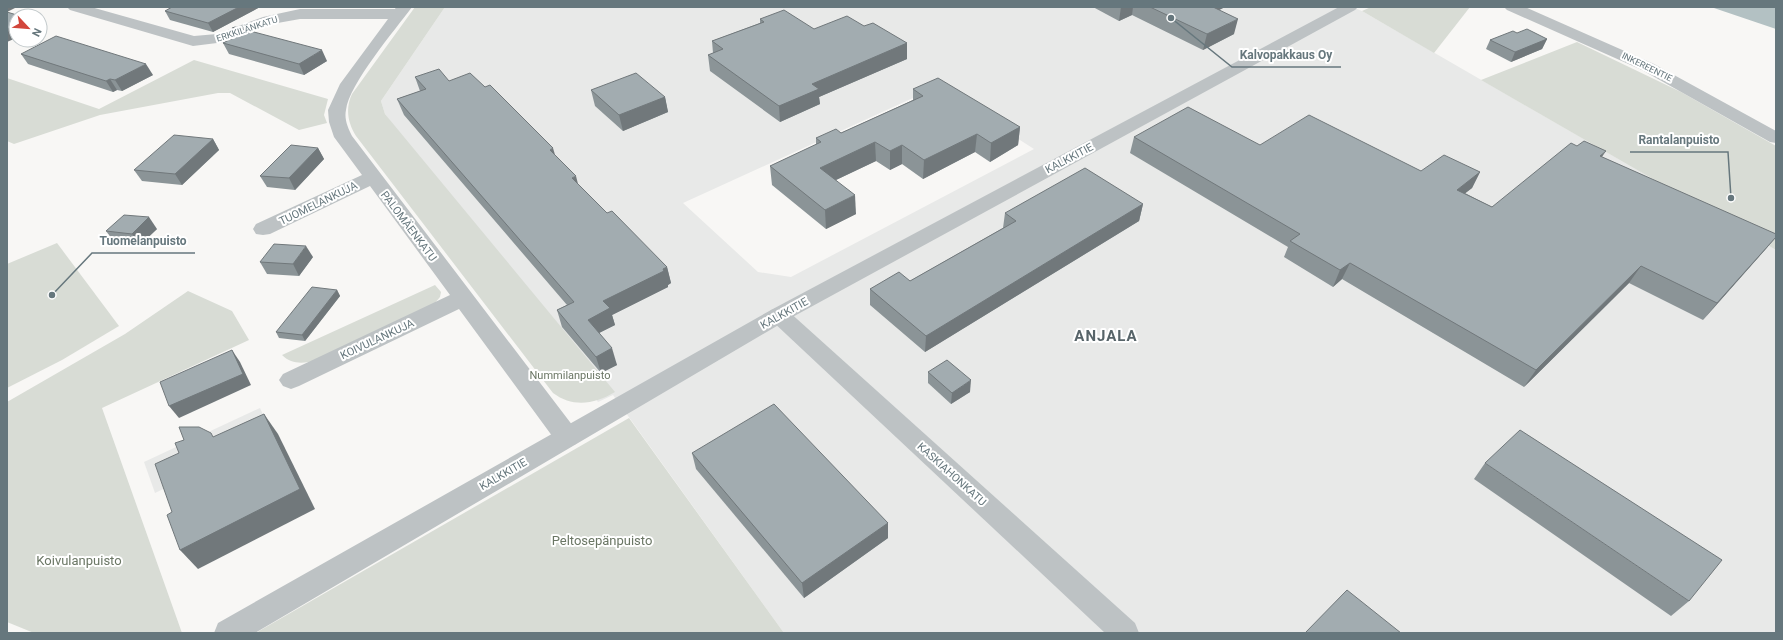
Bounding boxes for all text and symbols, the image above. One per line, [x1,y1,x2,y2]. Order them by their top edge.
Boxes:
north arrow [8,8,48,48]
street label: ERKKILÄNKATU [215,14,279,44]
text: N [29,26,44,39]
callout: Kalvopakkaus Oy [1232,43,1341,67]
text: Kalvopakkaus Oy [1240,48,1333,62]
street label: INKEREENTIE [1620,51,1674,83]
callout: Rantalanpuisto [1630,128,1728,152]
text: Rantalanpuisto [1638,133,1720,147]
street label: KALKKITIE [1043,140,1095,176]
street label: TUOMELANKUJA [277,179,360,228]
street label: PALOMÄENKATU [378,189,439,264]
callout: Tuomelanpuisto [92,229,195,253]
text: Tuomelanpuisto [99,234,187,248]
street label: KALKKITIE [758,295,810,332]
street label: KOIVULANKUJA [338,316,417,362]
district label: ANJALA [1074,327,1138,345]
park label: Nummilanpuisto [530,369,610,382]
street label: KASKIAHONKATU [915,440,989,509]
street label: KALKKITIE [477,456,529,493]
park label: Peltosepänpuisto [552,533,652,548]
park label: Koivulanpuisto [36,553,122,568]

